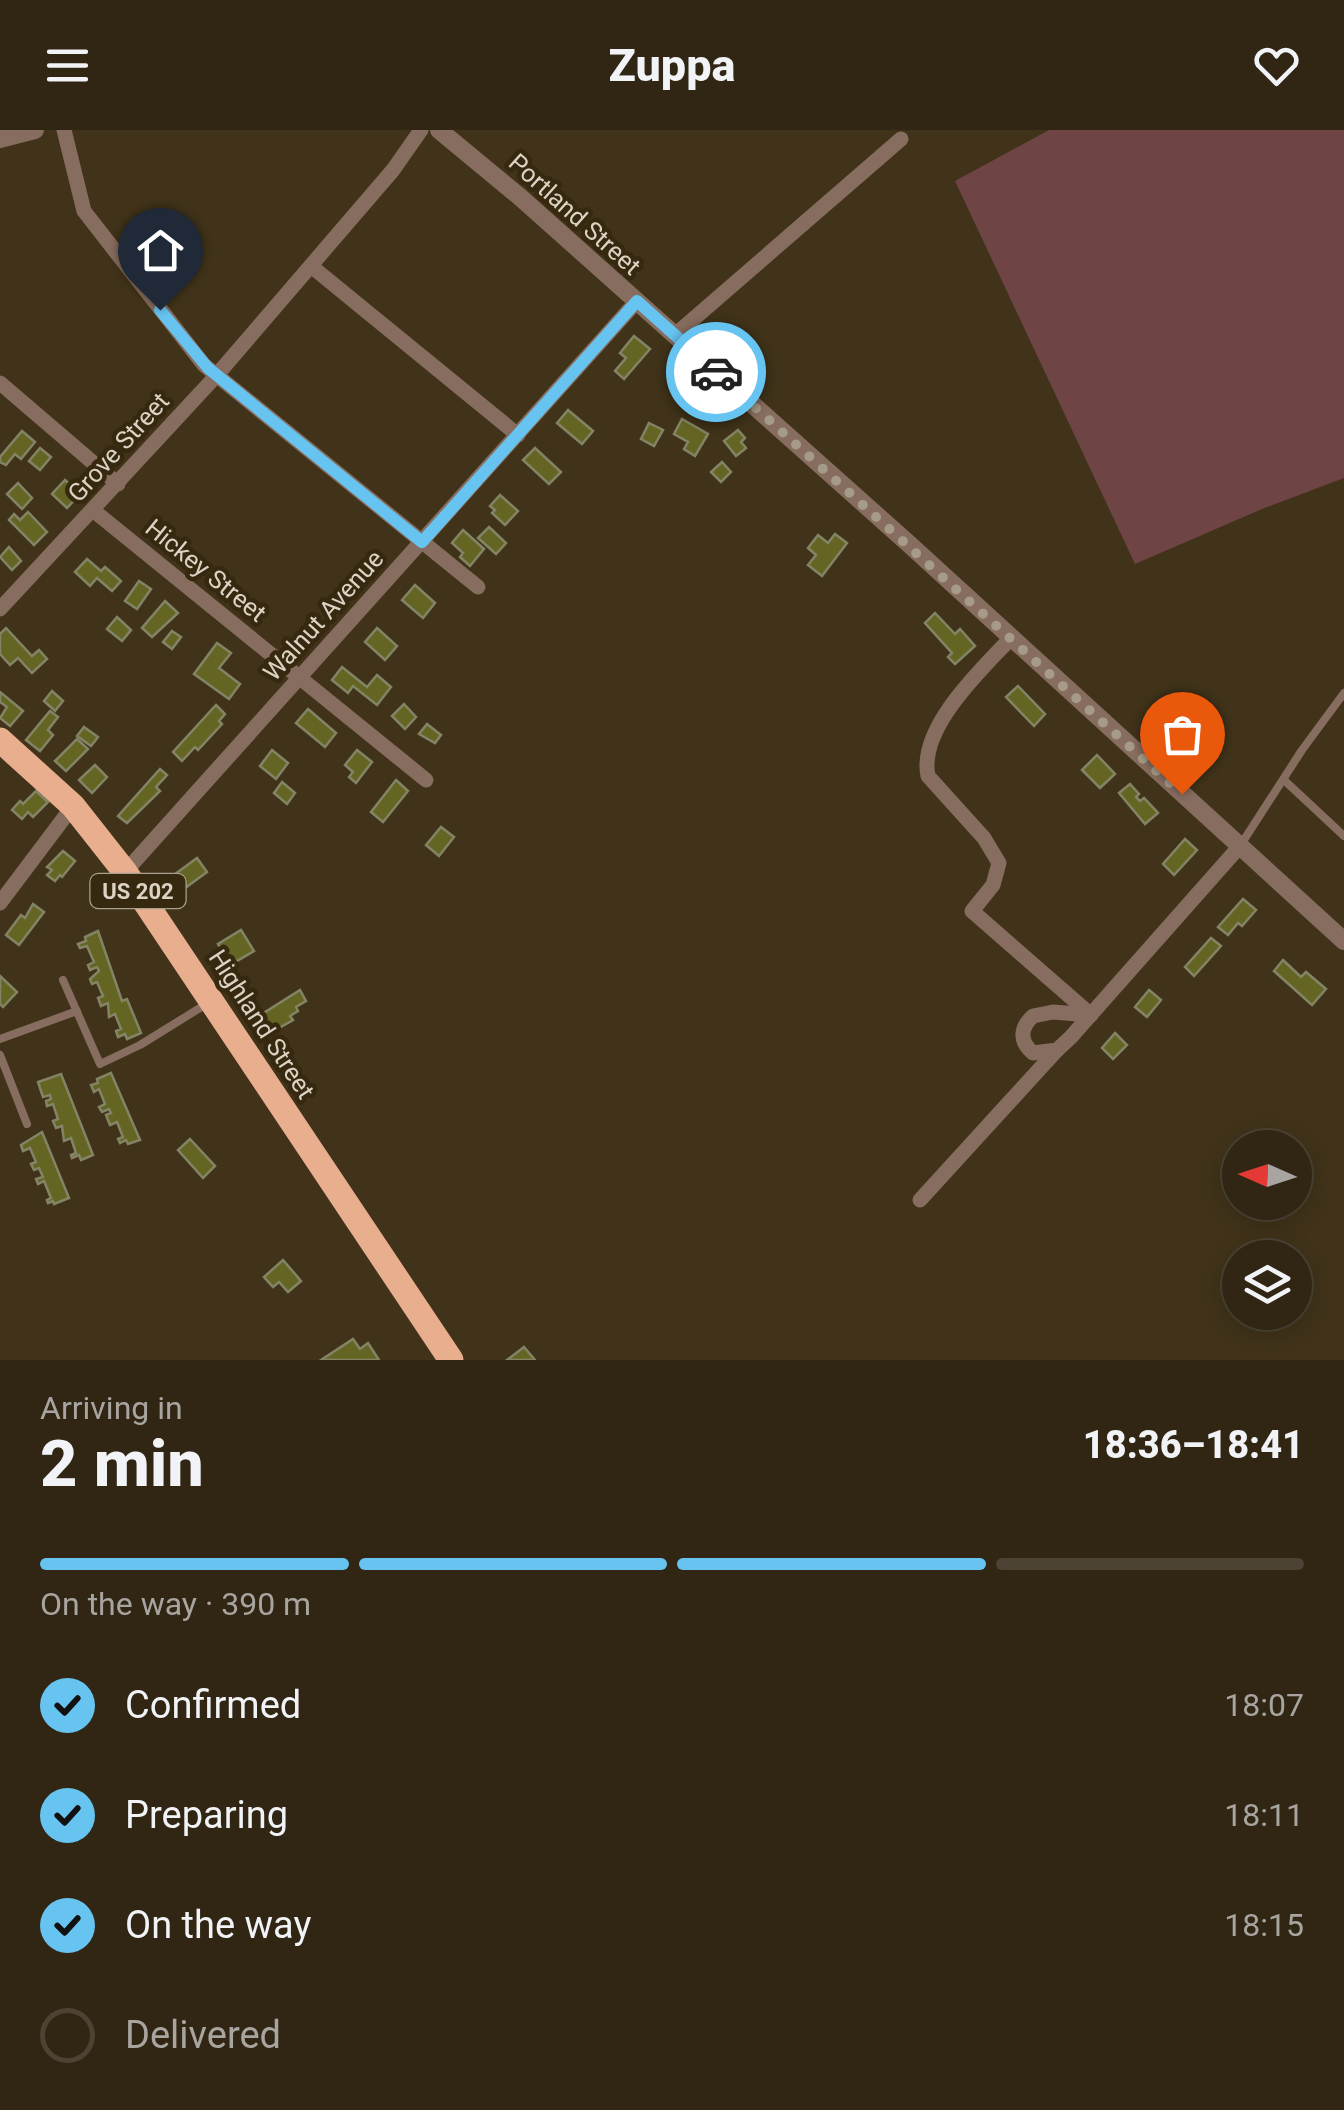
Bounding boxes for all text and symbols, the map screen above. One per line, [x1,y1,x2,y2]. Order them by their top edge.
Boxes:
icon: menu [40,38,95,93]
icon: heart [1249,38,1304,93]
text: Zuppa [609,39,735,92]
street label: Portland Street [503,148,646,281]
pin [118,208,203,311]
icon: home [133,223,188,278]
courier [666,322,766,422]
icon: car [689,345,744,400]
street label: Grove Street [62,387,175,508]
street label: Hickey Street [140,513,272,628]
street label: Walnut Avenue [257,544,389,686]
pin [1140,692,1225,795]
icon: bag [1155,707,1210,762]
road number: US 202 [90,874,186,908]
street label: Highland Street [203,944,320,1104]
north arrow [1222,1130,1312,1220]
map controls [1222,1130,1312,1330]
button: layers [1222,1240,1312,1330]
text: Arriving in [40,1389,183,1427]
text: 18:36–18:41 [1083,1423,1304,1467]
text: 2 min [40,1426,204,1502]
text: On the way · 390 m [40,1585,311,1623]
icon: check [40,1678,95,1733]
text: Confirmed [125,1683,301,1727]
text: 18:07 [1224,1686,1304,1724]
icon: check [40,1788,95,1843]
text: Preparing [125,1793,288,1837]
text: 18:11 [1224,1796,1304,1834]
icon: check [40,1898,95,1953]
text: On the way [125,1903,311,1947]
text: 18:15 [1224,1906,1304,1944]
text: Delivered [125,2013,281,2057]

